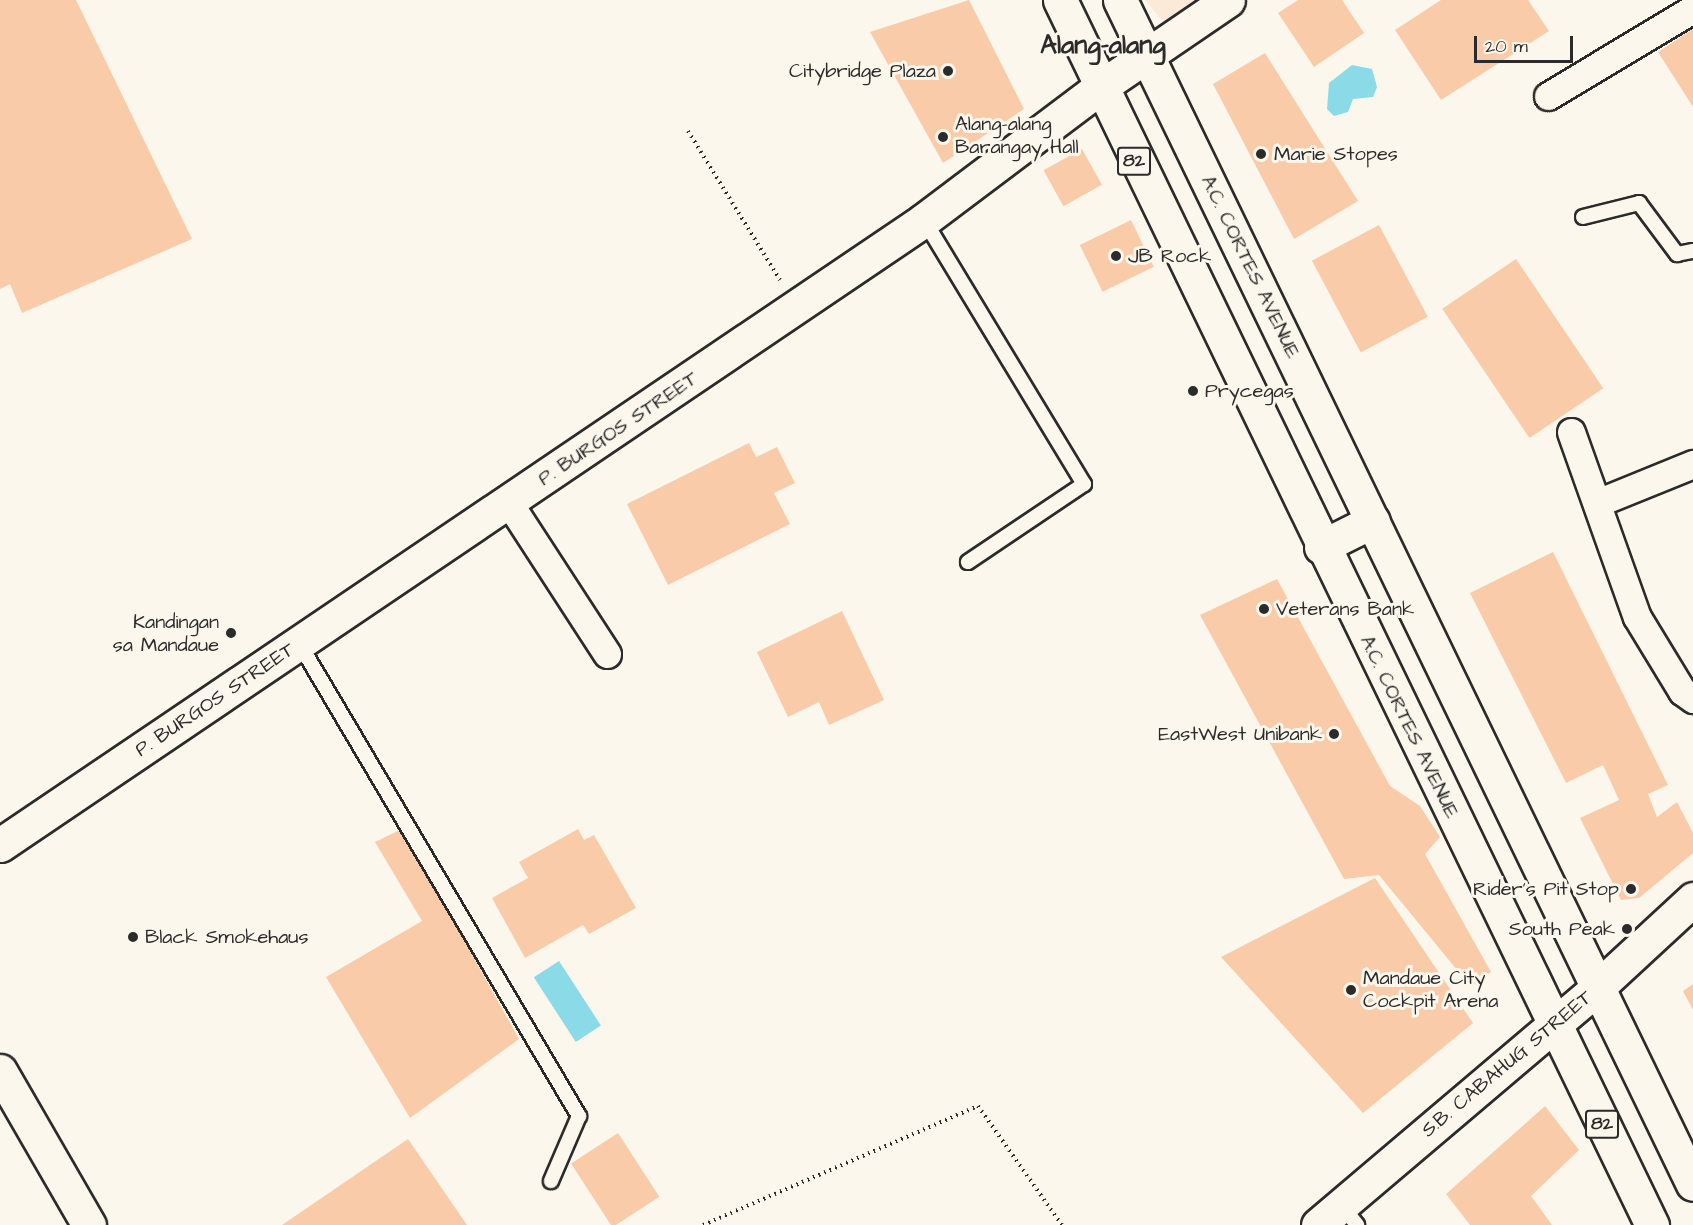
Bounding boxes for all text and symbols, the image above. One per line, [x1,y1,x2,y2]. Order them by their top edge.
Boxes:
scale bar [1477,24,1576,62]
district label: Alang-alang [1040,30,1166,62]
text: 20 m [1485,34,1528,59]
place label: Citybridge Plaza [789,59,936,83]
marker: Citybridge Plaza [941,64,955,78]
place label: Alang-alang Barangay Hall [955,113,1079,160]
marker: Alang-alang Barangay Hall [936,130,950,144]
place label: Marie Stopes [1274,142,1398,166]
marker: Marie Stopes [1252,145,1270,163]
road number: 82 [1116,146,1152,176]
street label: A.C. CORTES AVENUE [1195,172,1305,362]
place label: JB Rock [1128,244,1211,268]
marker: JB Rock [1109,249,1123,263]
street label: P. BURGOS STREET [534,367,702,491]
place label: Prycegas [1205,379,1294,403]
marker: Prycegas [1186,384,1200,398]
place label: Veterans Bank [1276,597,1414,621]
marker: Veterans Bank [1257,602,1271,616]
place label: Kandingan sa Mandaue [113,610,219,657]
marker: Kandingan sa Mandaue [224,626,238,640]
street label: A.C. CORTES AVENUE [1354,632,1464,822]
street label: P. BURGOS STREET [131,638,299,762]
place label: EastWest Unibank [1158,722,1322,746]
marker: EastWest Unibank [1327,727,1341,741]
place label: Rider's Pit Stop [1473,877,1619,901]
marker: Rider's Pit Stop [1624,882,1638,896]
place label: South Peak [1509,917,1615,941]
marker: South Peak [1620,922,1634,936]
place label: Black Smokehaus [145,925,309,949]
marker: Black Smokehaus [126,930,140,944]
place label: Mandaue City Cockpit Arena [1363,966,1498,1013]
marker: Mandaue City Cockpit Arena [1344,983,1358,997]
street label: S.B. CABAHUG STREET [1417,986,1597,1142]
road number: 82 [1584,1109,1620,1139]

